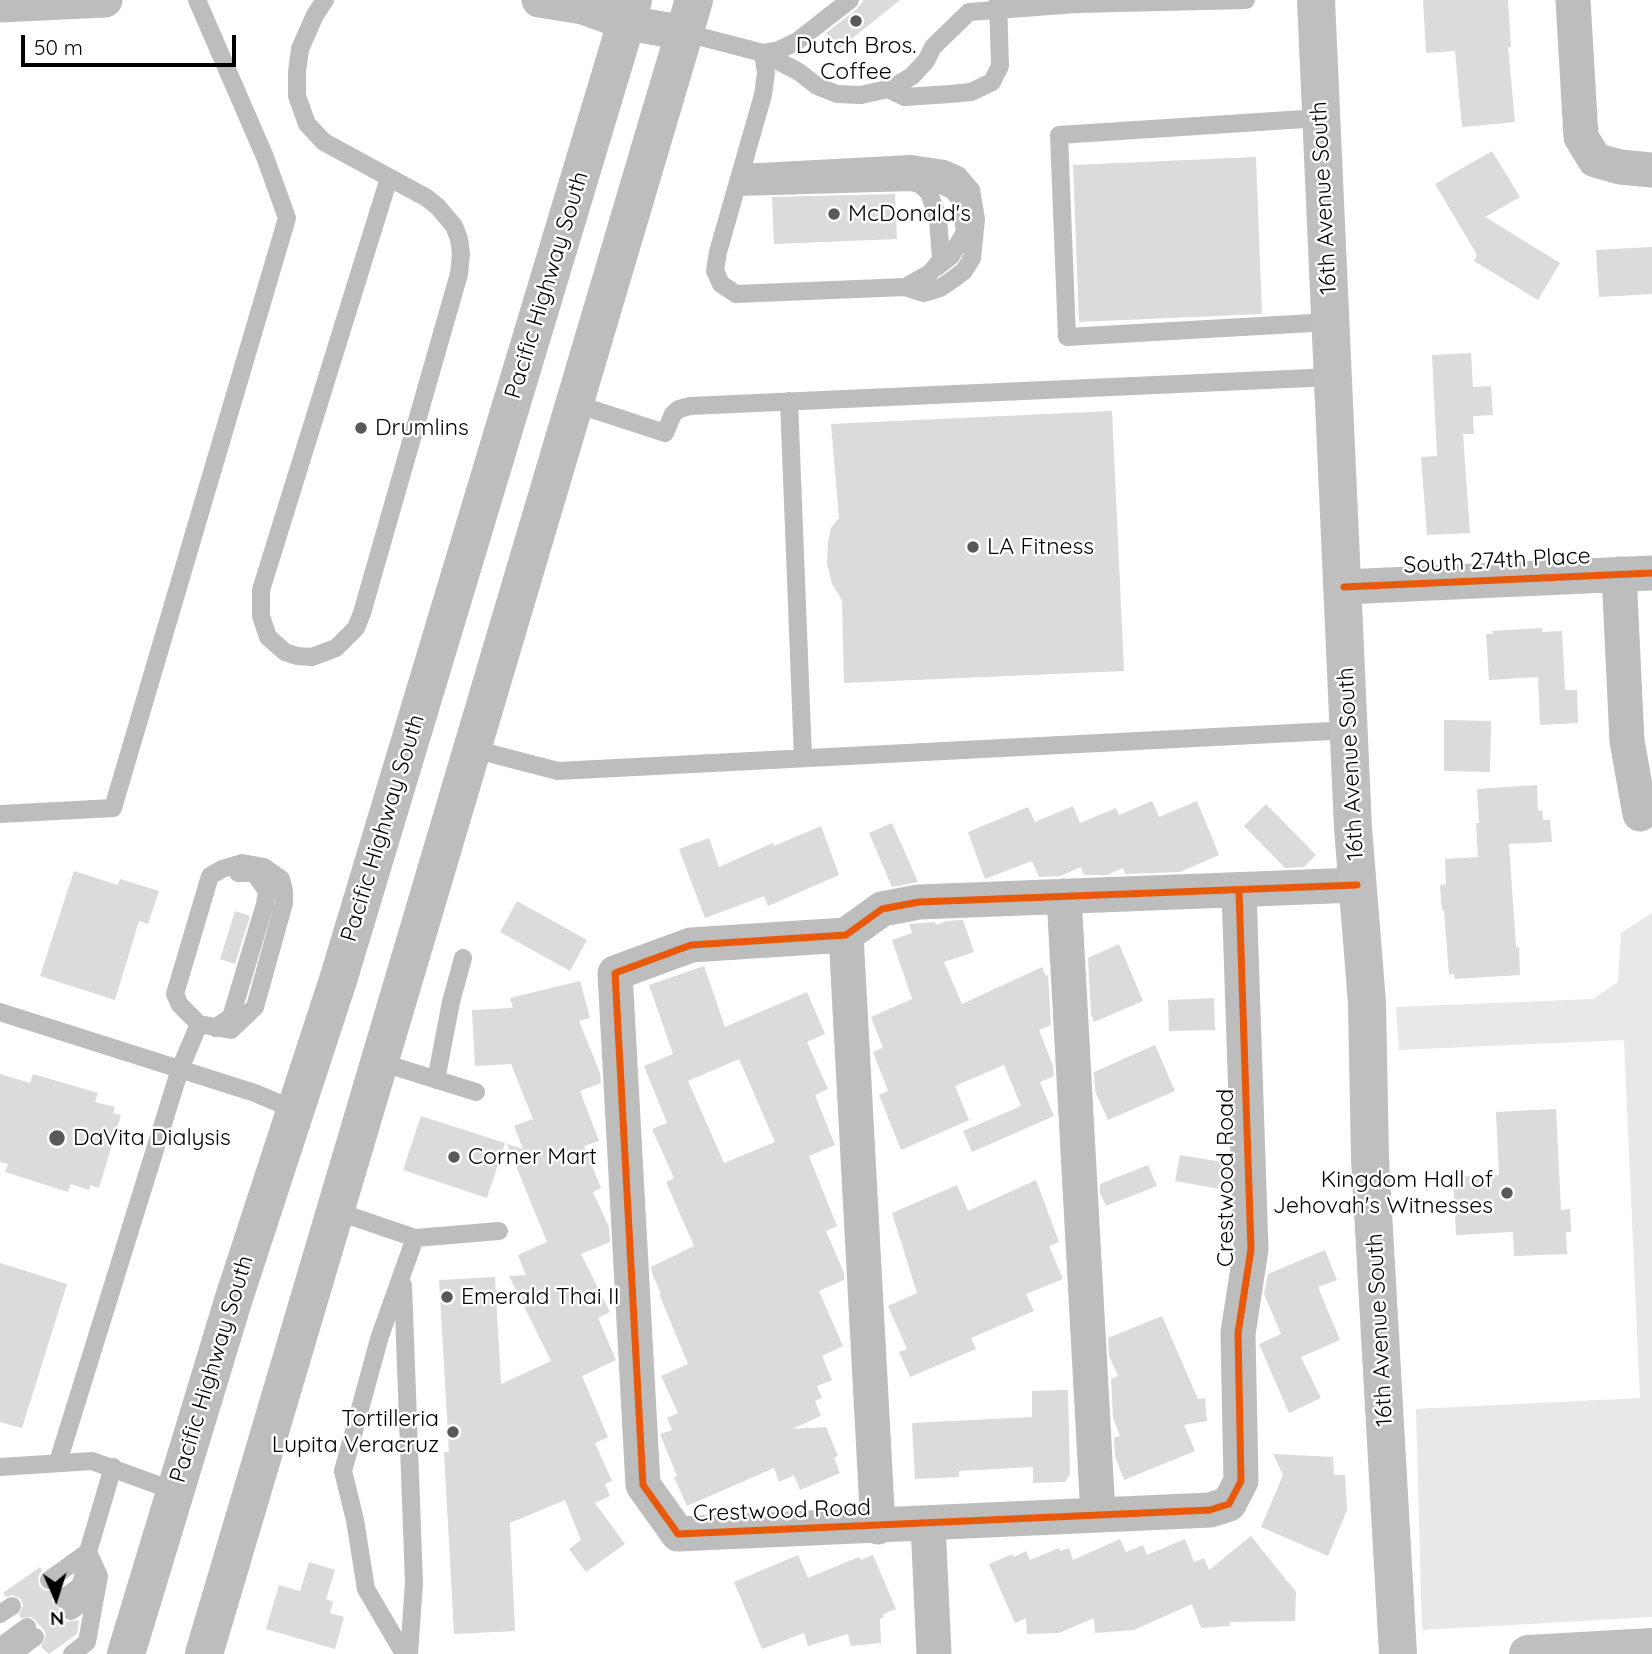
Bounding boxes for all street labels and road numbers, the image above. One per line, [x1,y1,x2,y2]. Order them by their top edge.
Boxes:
street label: 16th Avenue South [1305,101,1343,295]
street label: Pacific Highway South [499,168,595,402]
street label: South 274th Place [1403,542,1591,580]
street label: 16th Avenue South [1332,667,1370,861]
street label: Pacific Highway South [335,711,431,945]
street label: Crestwood Road [1212,1089,1240,1267]
street label: 16th Avenue South [1361,1233,1399,1427]
street label: Pacific Highway South [164,1252,260,1486]
street label: Crestwood Road [692,1494,872,1528]

